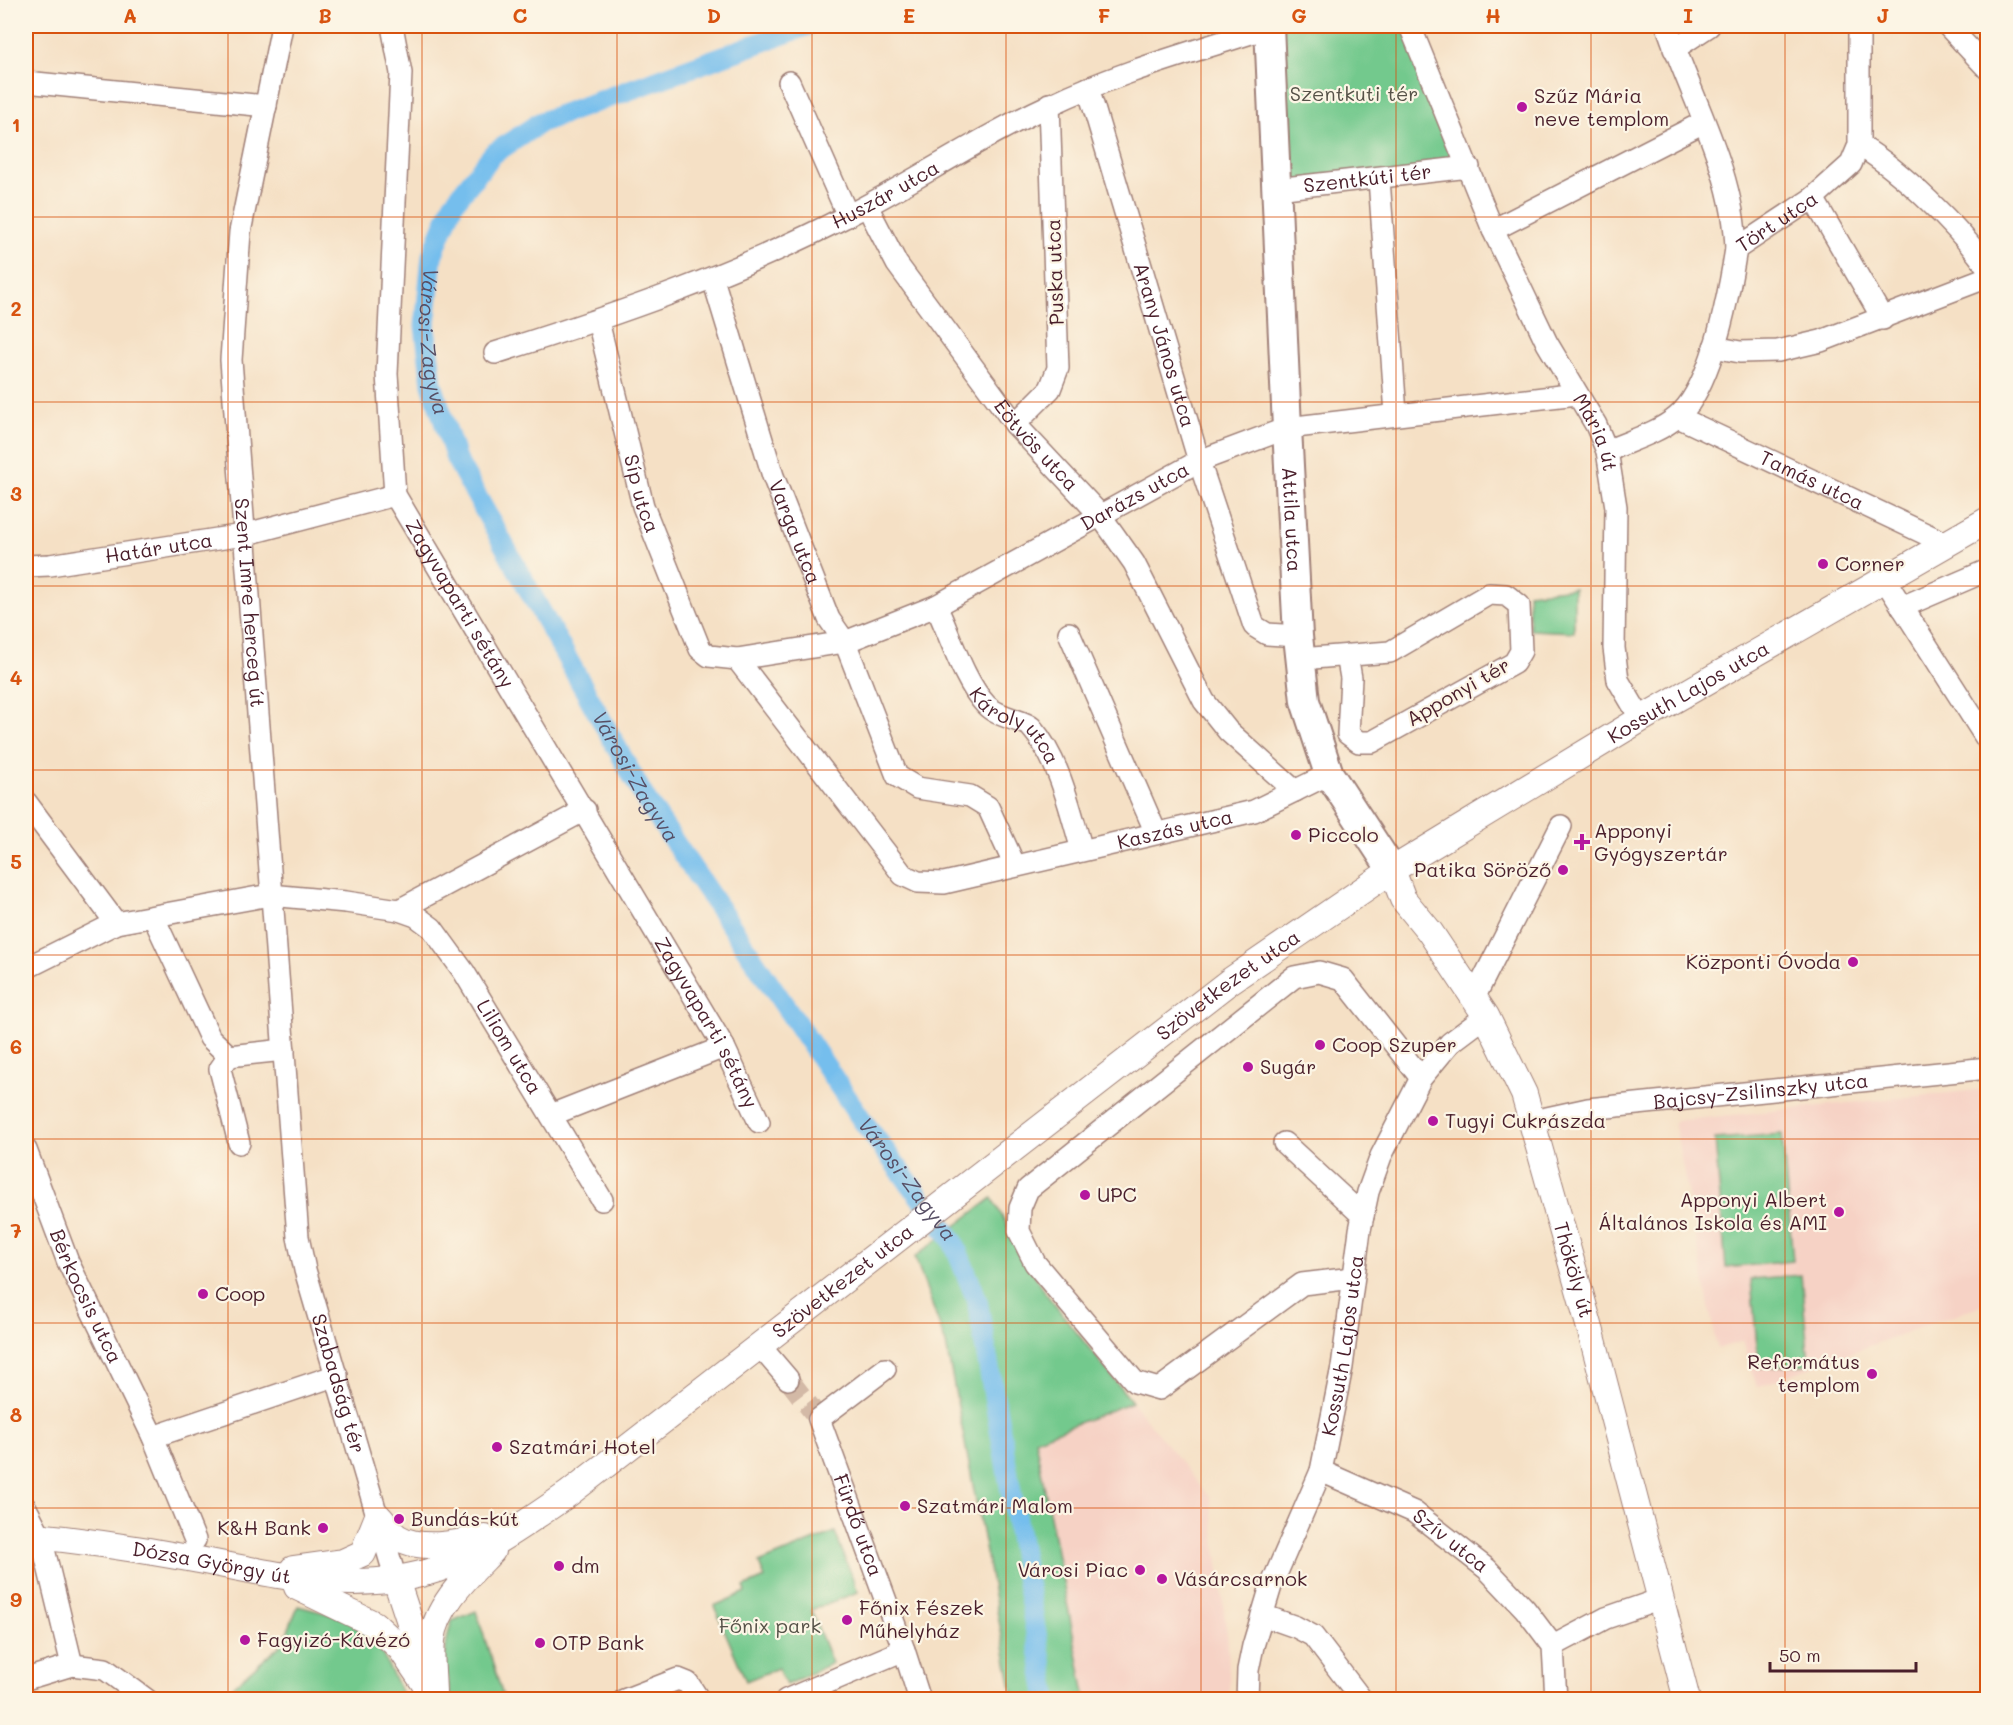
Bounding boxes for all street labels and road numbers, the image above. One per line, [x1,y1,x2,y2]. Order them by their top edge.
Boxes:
street label: Huszár utca [827,154,943,234]
street label: Szentkúti tér [1302,157,1433,198]
street label: Tört utca [1731,185,1822,257]
street label: Puska utca [1039,218,1069,326]
street label: Arany János utca [1129,259,1202,430]
street label: Mária út [1568,388,1624,473]
street label: Eötvös utca [989,394,1085,496]
street label: Tamás utca [1756,444,1869,515]
street label: Síp utca [619,452,666,536]
street label: Darázs utca [1075,455,1193,536]
street label: Attila utca [1277,466,1309,573]
street label: Varga utca [764,476,828,587]
street label: Szent Imre herceg út [230,497,272,709]
street label: Zagyvaparti sétány [400,514,521,692]
street label: Határ utca [103,526,214,568]
street label: Kossuth Lajos utca [1602,634,1773,748]
street label: Apponyi tér [1401,651,1514,731]
street label: Károly utca [964,682,1066,768]
street label: Kaszás utca [1114,802,1235,854]
street label: Szövetkezet utca [1150,923,1304,1046]
street label: Zagyvaparti sétány [649,931,765,1112]
street label: Liliom utca [472,994,549,1098]
street label: Bajcsy-Zsilinszky utca [1652,1066,1869,1114]
street label: Szövetkezet utca [766,1218,918,1343]
street label: Thököly út [1549,1219,1600,1320]
street label: Bérkocsis utca [45,1225,129,1367]
street label: Kossuth Lajos utca [1314,1253,1369,1438]
street label: Szabadság tér [306,1310,372,1456]
street label: Fürdő utca [828,1470,890,1580]
street label: Szív utca [1408,1502,1494,1578]
street label: Dózsa György út [131,1535,293,1589]

